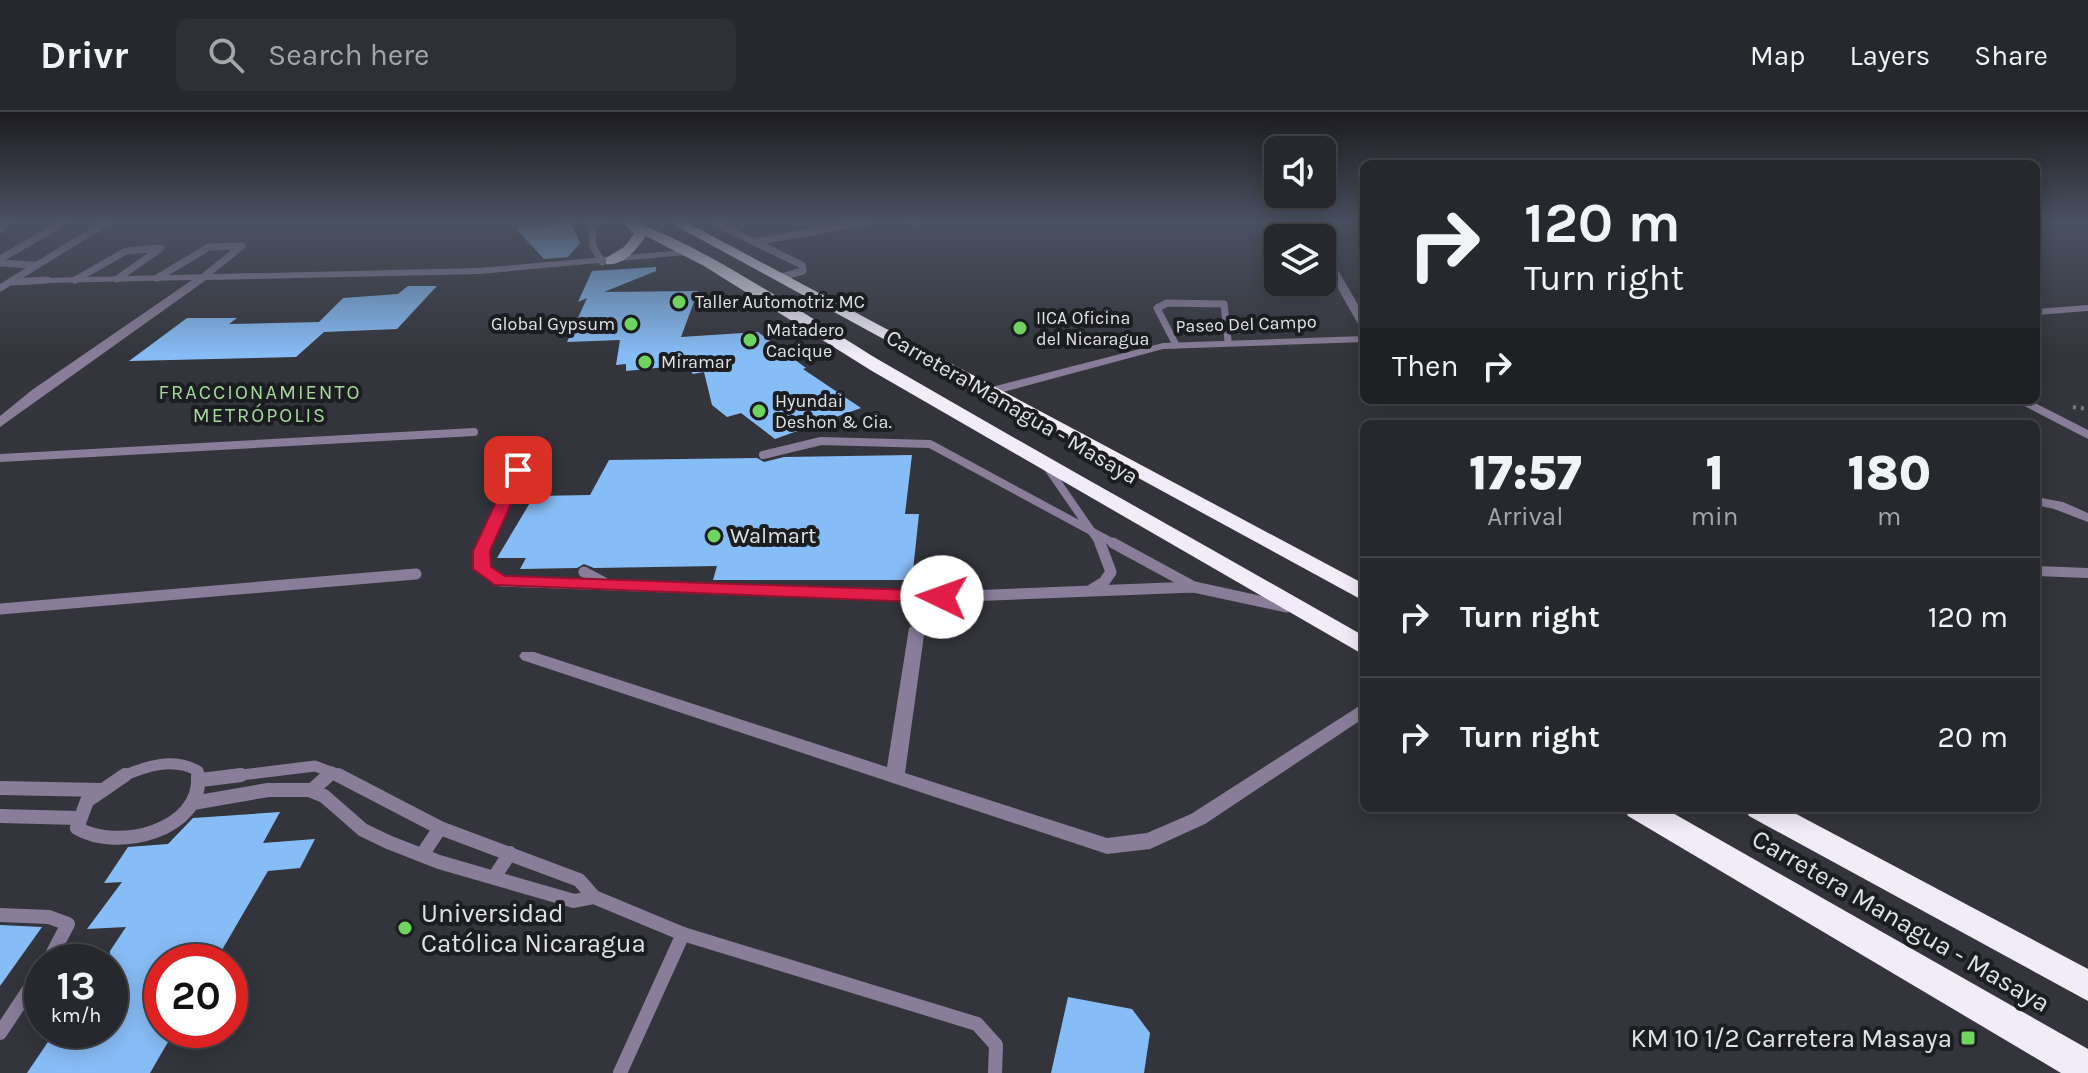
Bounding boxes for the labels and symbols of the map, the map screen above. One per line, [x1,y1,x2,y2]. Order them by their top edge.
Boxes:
place label: Taller Automotriz MC [695,291,865,313]
marker: Taller Automotriz MC [670,293,688,311]
place label: IICA Oficina del Nicaragua [1036,307,1149,350]
street label: Paseo Del Campo [1175,311,1317,337]
place label: Global Gypsum [491,313,615,335]
marker: Global Gypsum [622,315,640,333]
place label: Matadero Cacique [766,319,844,362]
marker: IICA Oficina del Nicaragua [1011,319,1029,337]
street label: Carretera Managua - Masaya [881,324,1143,490]
marker: Matadero Cacique [741,331,759,349]
place label: Miramar [661,351,732,373]
marker: Miramar [636,353,654,371]
district label: FRACCIONAMIENTO METRÓPOLIS [159,381,361,427]
place label: Hyundai Deshon & Cia. [775,390,892,433]
marker: Hyundai Deshon & Cia. [750,402,768,420]
pin [484,436,552,504]
place label: Walmart [730,523,816,549]
marker: Walmart [705,527,723,545]
position arrow [900,555,984,639]
street label: Carretera Managua - Masaya [1747,823,2055,1019]
place label: Universidad Católica Nicaragua [421,898,646,959]
marker: Universidad Católica Nicaragua [396,919,414,937]
speed limit sign: 20 [144,944,248,1048]
place label: KM 10 1/2 Carretera Masaya [1631,1023,1952,1054]
marker: KM 10 1/2 Carretera Masaya [1959,1029,1977,1047]

